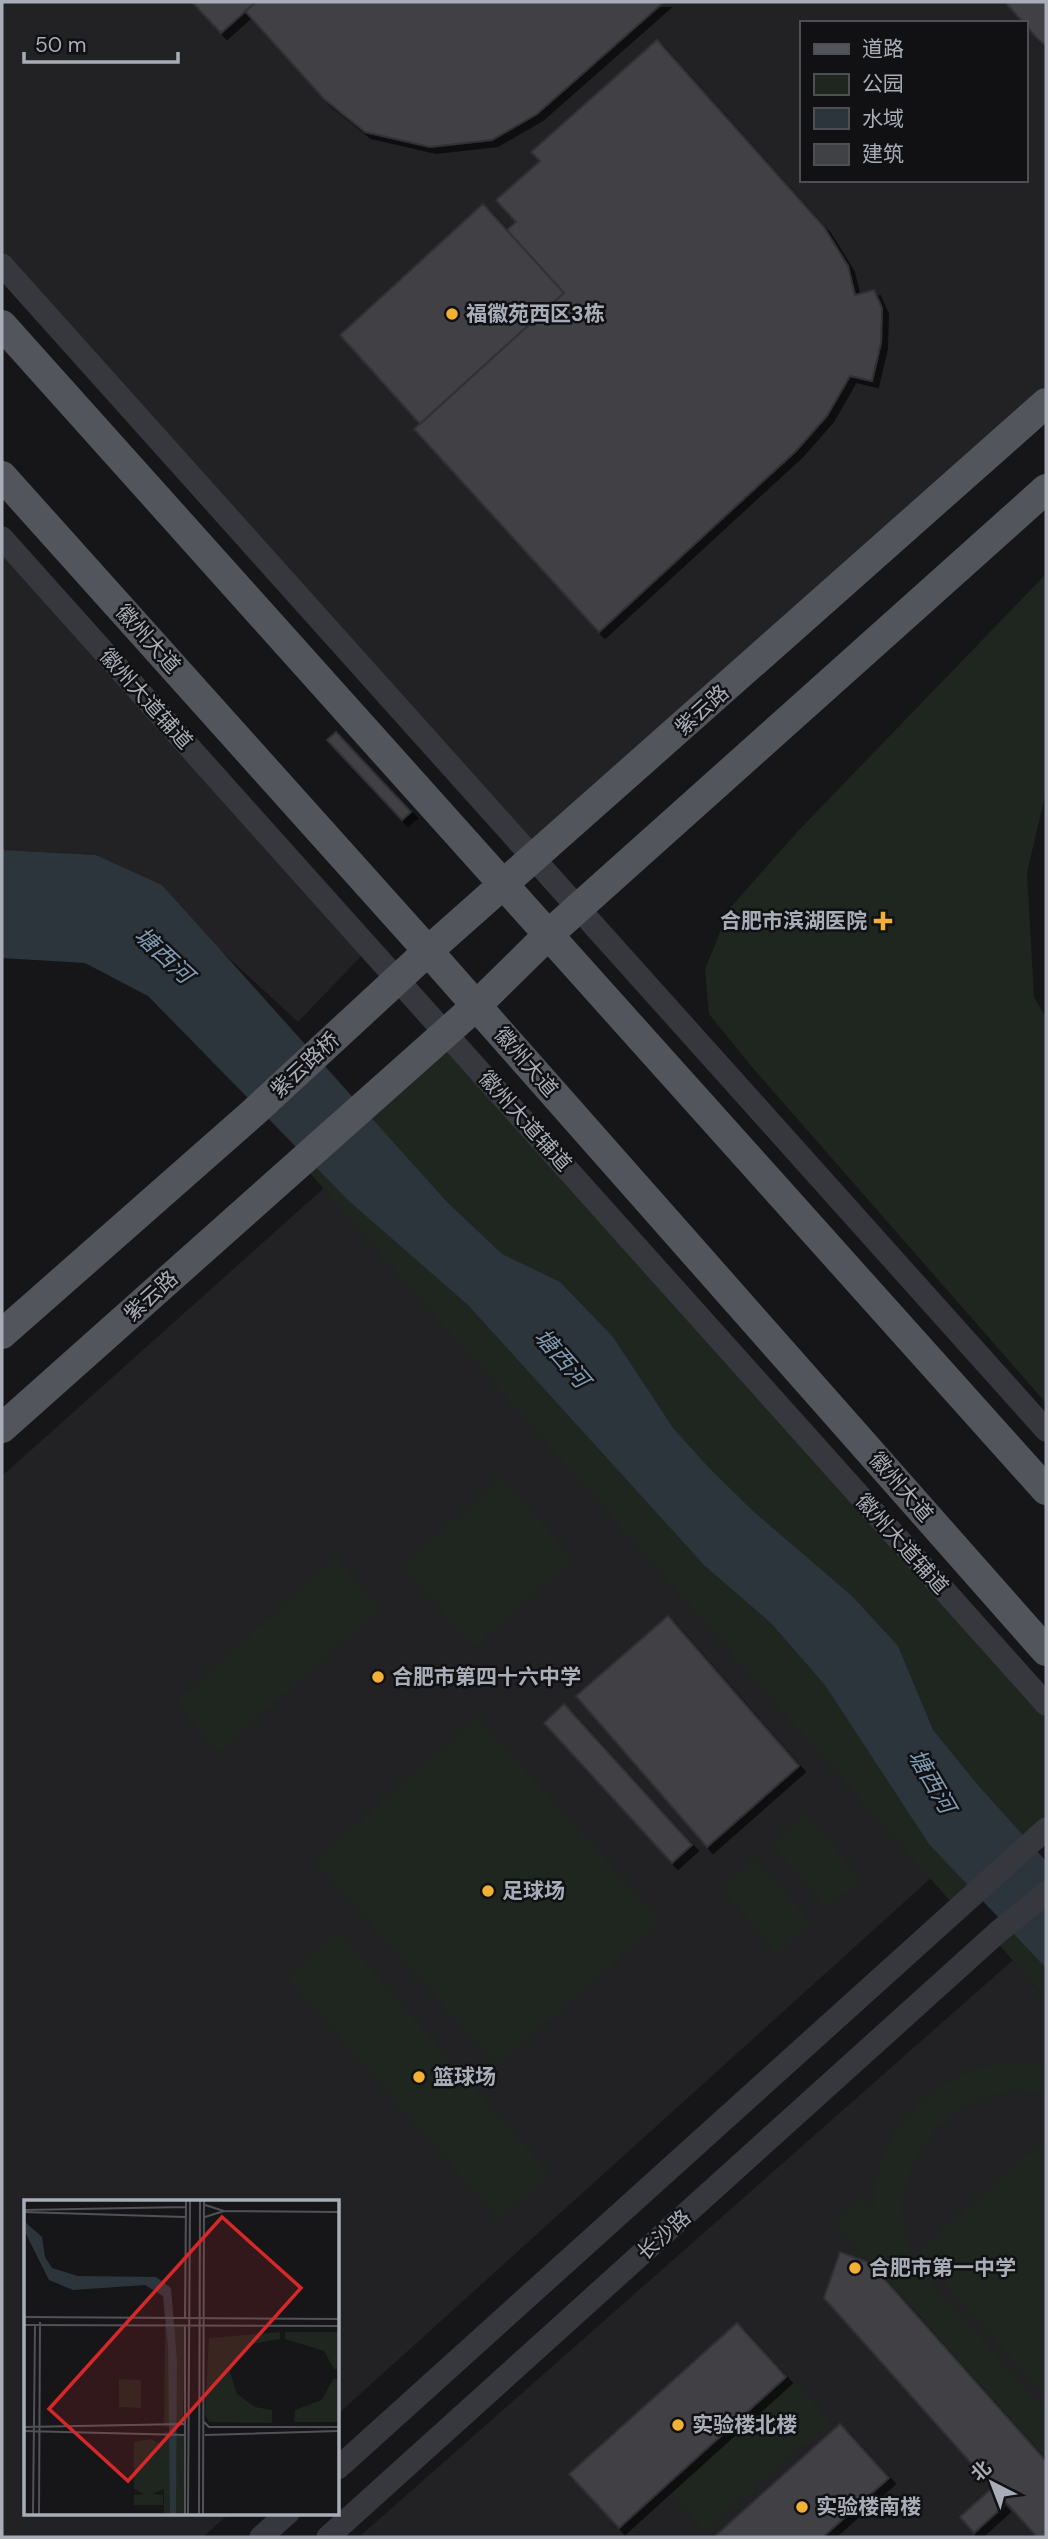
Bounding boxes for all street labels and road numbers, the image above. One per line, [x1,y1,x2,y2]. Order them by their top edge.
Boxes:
street label: 徽州大道 [109,598,187,680]
street label: 徽州大道辅道 [93,643,199,755]
street label: 紫云路 [669,679,735,741]
street label: 徽州大道 [488,1021,564,1103]
street label: 紫云路桥 [265,1026,345,1104]
street label: 徽州大道辅道 [472,1065,578,1177]
street label: 紫云路 [118,1265,184,1327]
street label: 徽州大道 [863,1446,939,1528]
street label: 徽州大道辅道 [849,1488,955,1600]
street label: 长沙路 [631,2204,697,2266]

